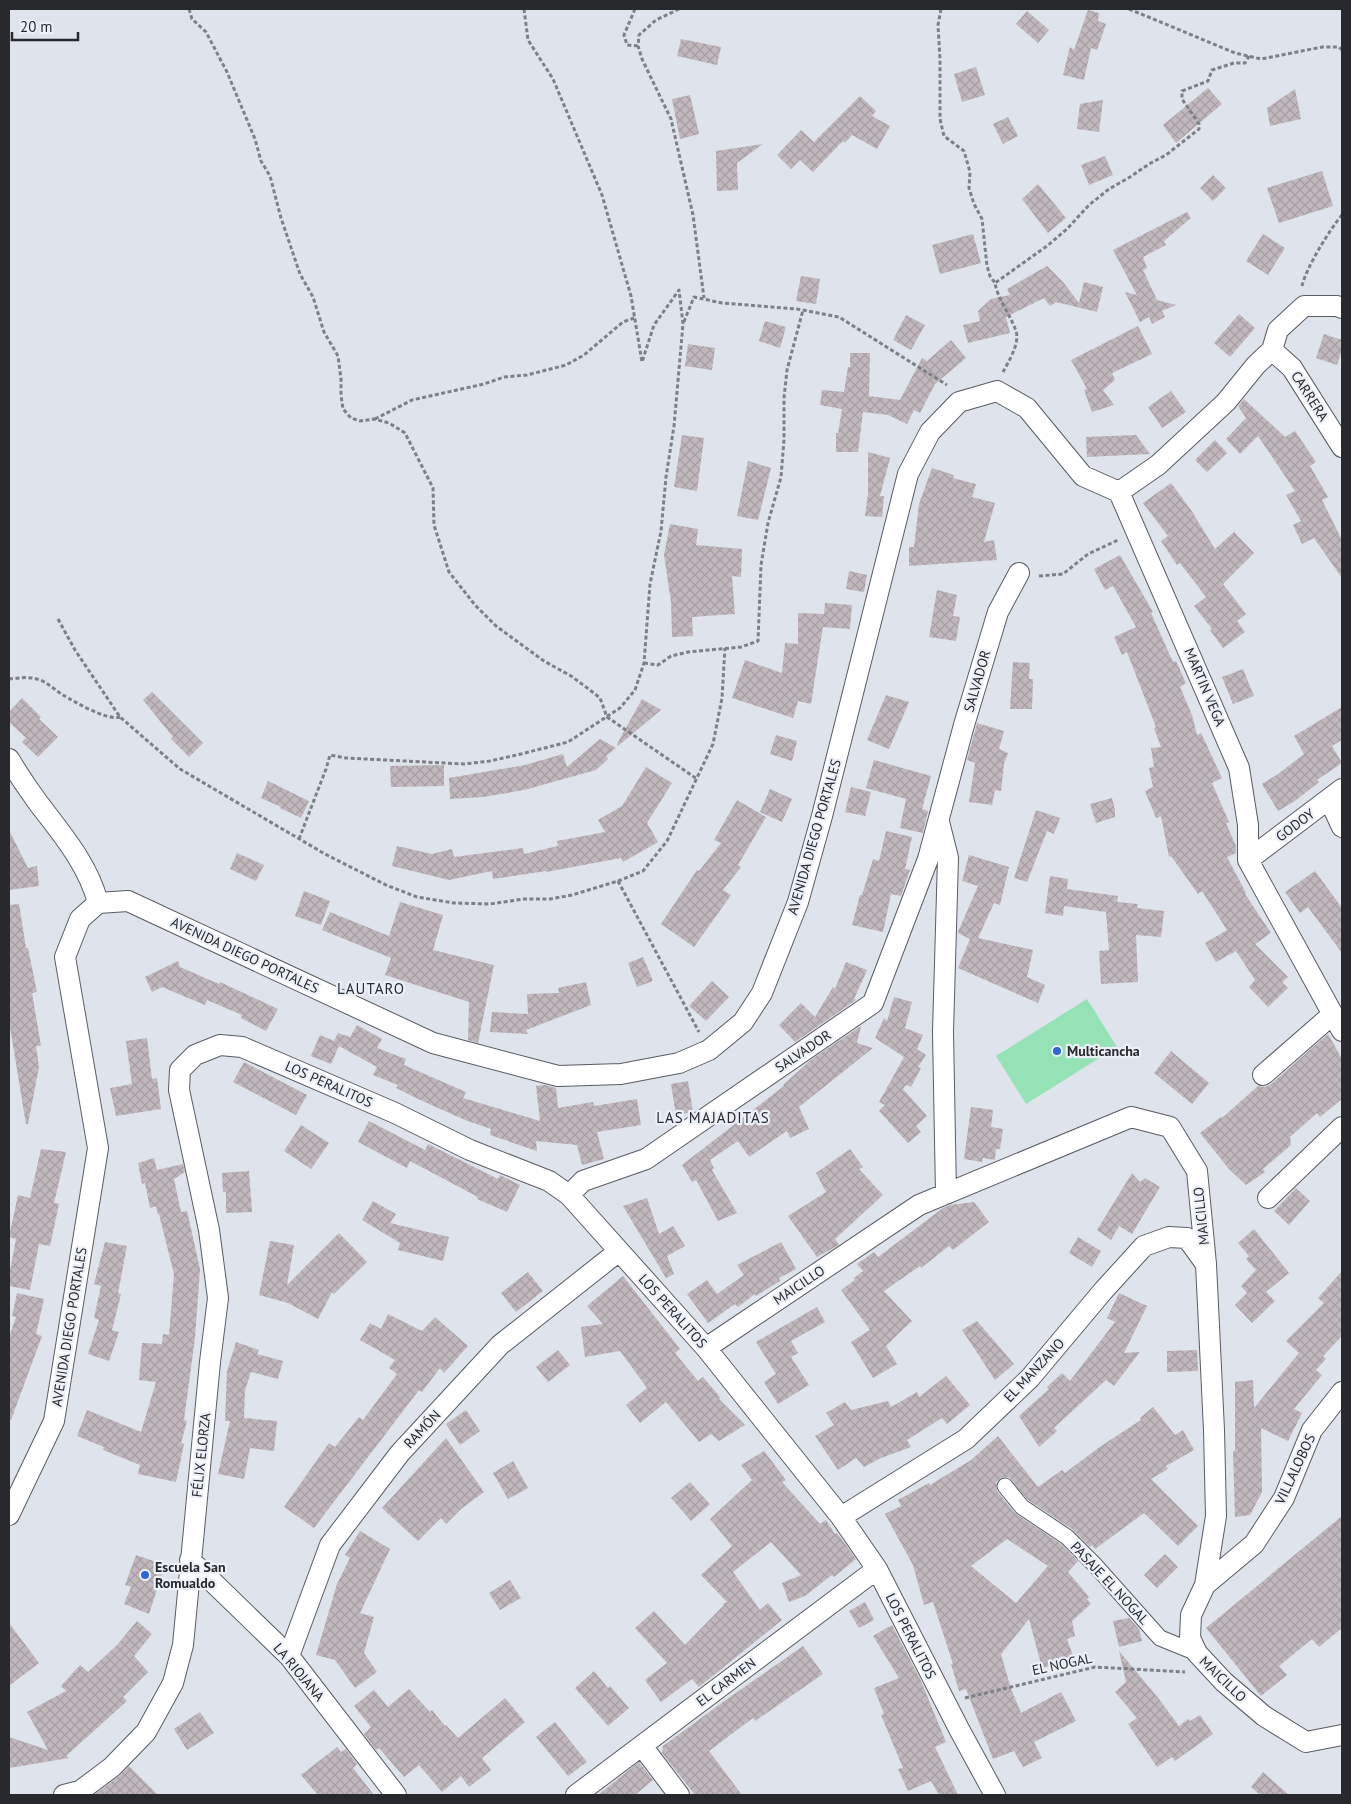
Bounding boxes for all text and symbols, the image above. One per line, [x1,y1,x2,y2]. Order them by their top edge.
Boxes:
scale bar [12,10,79,42]
text: 20 m [20,17,53,36]
street label: CARRERA [1287,368,1333,425]
street label: MARTIN VEGA [1180,645,1230,730]
street label: SALVADOR [960,648,994,714]
street label: AVENIDA DIEGO PORTALES [783,757,845,917]
street label: GODOY [1272,804,1318,845]
street label: AVENIDA DIEGO PORTALES [168,913,322,997]
district label: LAUTARO [337,979,405,998]
street label: SALVADOR [771,1026,835,1076]
place label: Multicancha [1067,1042,1140,1060]
marker: Multicancha [1051,1045,1063,1057]
street label: LOS PERALITOS [282,1057,376,1111]
district label: LAS MAJADITAS [656,1108,770,1127]
street label: MAICILLO [1189,1186,1213,1246]
street label: AVENIDA DIEGO PORTALES [48,1246,90,1408]
street label: MAICILLO [770,1261,828,1309]
street label: LOS PERALITOS [635,1270,711,1352]
street label: EL MANZANO [1000,1334,1068,1406]
street label: RAMÓN [400,1406,444,1452]
street label: FÉLIX ELORZA [188,1411,214,1498]
street label: VILLALOBOS [1270,1431,1319,1508]
street label: PASAJE EL NOGAL [1067,1538,1153,1628]
place label: Escuela San Romualdo [155,1558,226,1592]
marker: Escuela San Romualdo [139,1569,151,1581]
street label: LOS PERALITOS [882,1590,940,1682]
street label: LA RIOJANA [269,1639,329,1705]
street label: EL NOGAL [1030,1649,1094,1679]
street label: MAICILLO [1196,1652,1250,1706]
street label: EL CARMEN [693,1654,759,1710]

